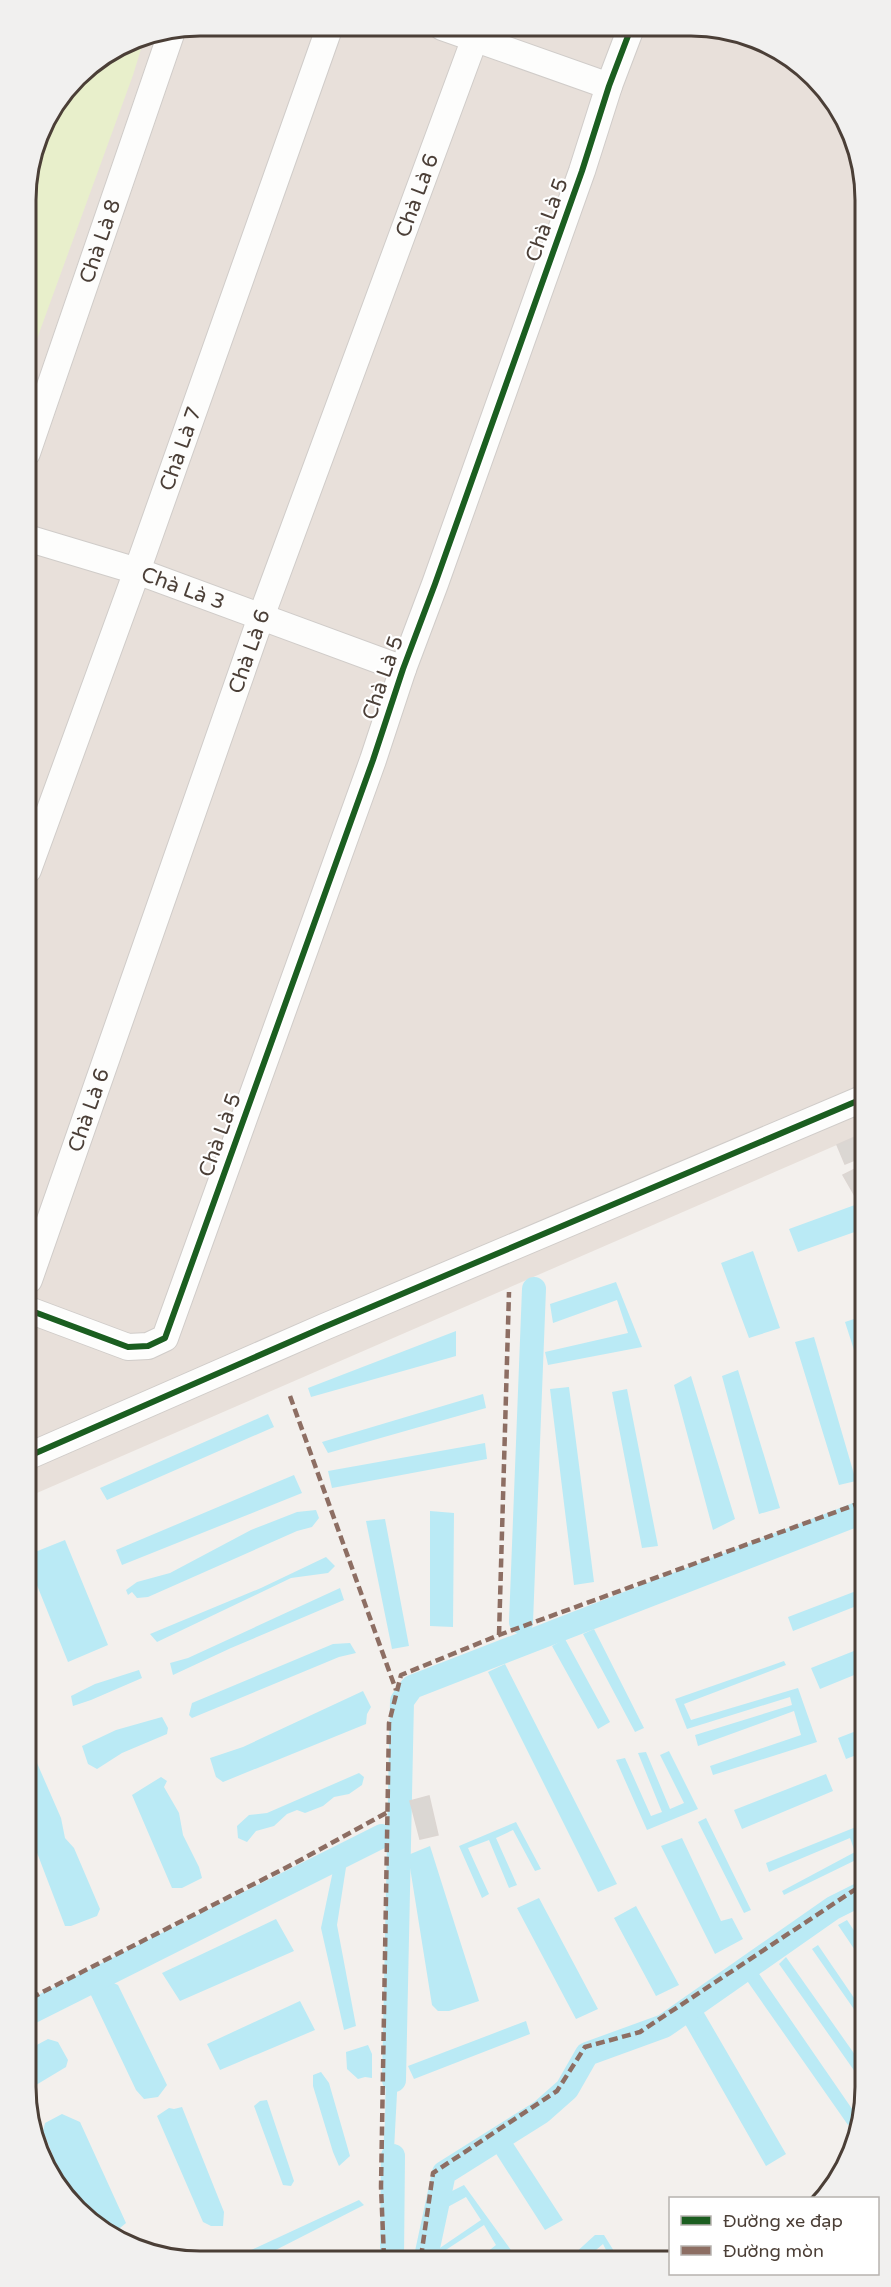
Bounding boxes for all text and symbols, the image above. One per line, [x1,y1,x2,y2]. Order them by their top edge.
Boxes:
street label: Chà Là 6 [390,150,444,241]
street label: Chà Là 5 [520,175,574,265]
street label: Chà Là 8 [74,196,126,286]
street label: Chà Là 7 [154,403,207,494]
street label: Chà Là 3 [138,561,228,615]
street label: Chà Là 6 [223,606,275,697]
street label: Chà Là 5 [357,633,409,723]
street label: Chà Là 6 [62,1065,115,1155]
street label: Chà Là 5 [193,1090,247,1180]
legend [669,2197,879,2275]
text: Đường xe đạp [723,2210,843,2232]
text: Đường mòn [723,2240,824,2262]

